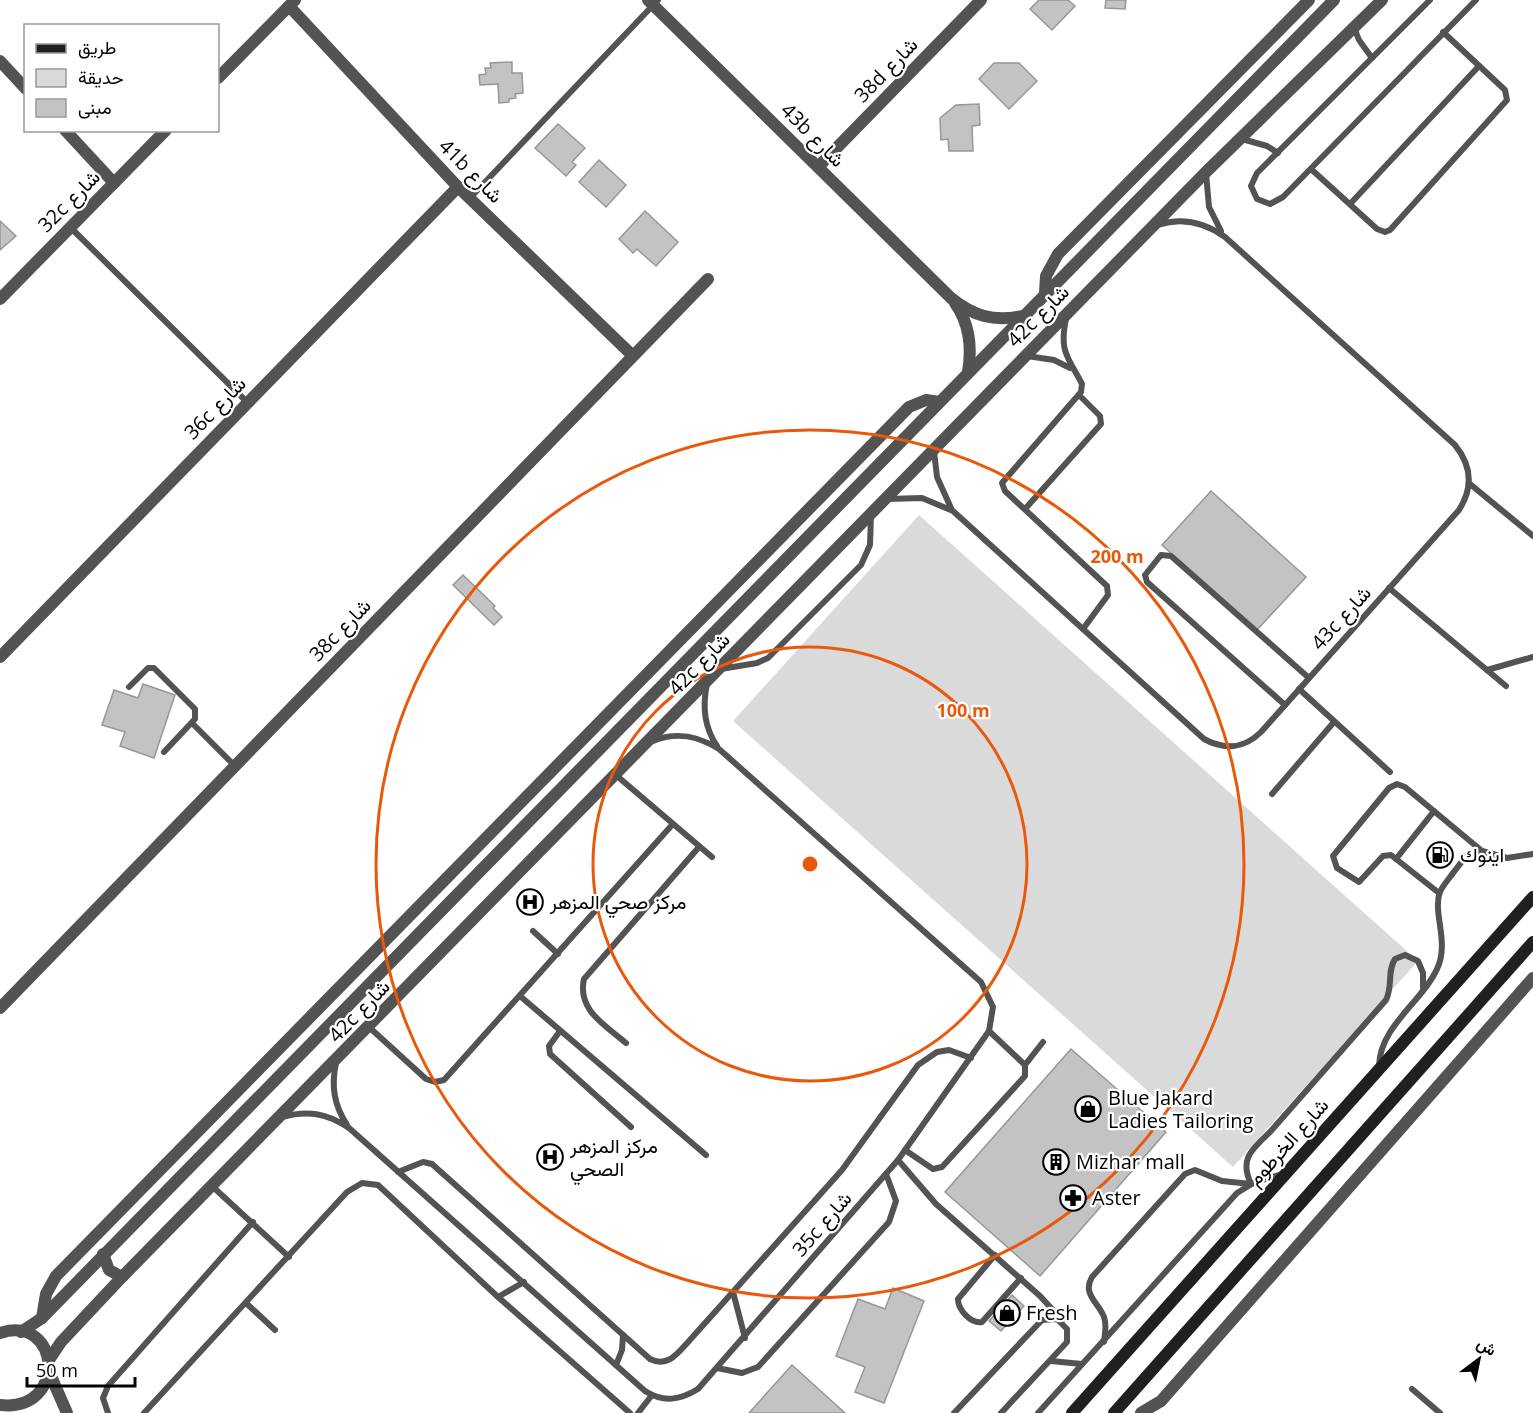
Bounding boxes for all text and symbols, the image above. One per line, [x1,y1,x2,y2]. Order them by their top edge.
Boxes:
legend [24,24,219,132]
street label: 38d شارع [848,31,924,109]
text: طريق [78,35,116,59]
text: حديقة [78,65,124,89]
text: مبنى [78,95,112,119]
street label: 43b شارع [775,97,851,173]
street label: 41b شارع [433,133,509,209]
street label: 32c شارع [32,164,106,238]
street label: 42c شارع [1001,279,1075,353]
street label: 36c شارع [178,370,252,446]
text: 200 m [1090,544,1144,568]
street label: 43c شارع [1305,580,1377,656]
street label: 38c شارع [303,592,377,668]
street label: 42c شارع [662,626,736,702]
text: 100 m [936,698,990,722]
fuel station icon: اينوك [1425,840,1455,870]
place label: اينوك [1460,841,1504,868]
centre of rings [800,854,820,874]
hospital icon: مركز صحي المزهر [515,887,545,917]
place label: مركز صحي المزهر [549,888,687,919]
street label: 42c شارع [322,973,396,1049]
place label: Blue Jakard Ladies Tailoring [1108,1084,1254,1134]
street label: شارع الخرطوم [1241,1092,1335,1192]
shop icon: Blue Jakard Ladies Tailoring [1073,1094,1103,1124]
place label: مركز المزهر الصحي [569,1132,658,1186]
hospital icon: مركز المزهر الصحي [535,1142,565,1172]
building icon: Mizhar mall [1041,1147,1071,1177]
place label: Mizhar mall [1076,1148,1185,1175]
pharmacy icon: Aster [1058,1183,1088,1213]
place label: Aster [1092,1184,1141,1211]
street label: 35c شارع [786,1185,858,1263]
shop icon: Fresh [992,1298,1022,1328]
place label: Fresh [1026,1299,1078,1326]
north arrow [1449,1329,1509,1389]
text: ش [1473,1332,1501,1361]
scale bar [27,1350,135,1388]
text: 50 m [36,1358,78,1382]

